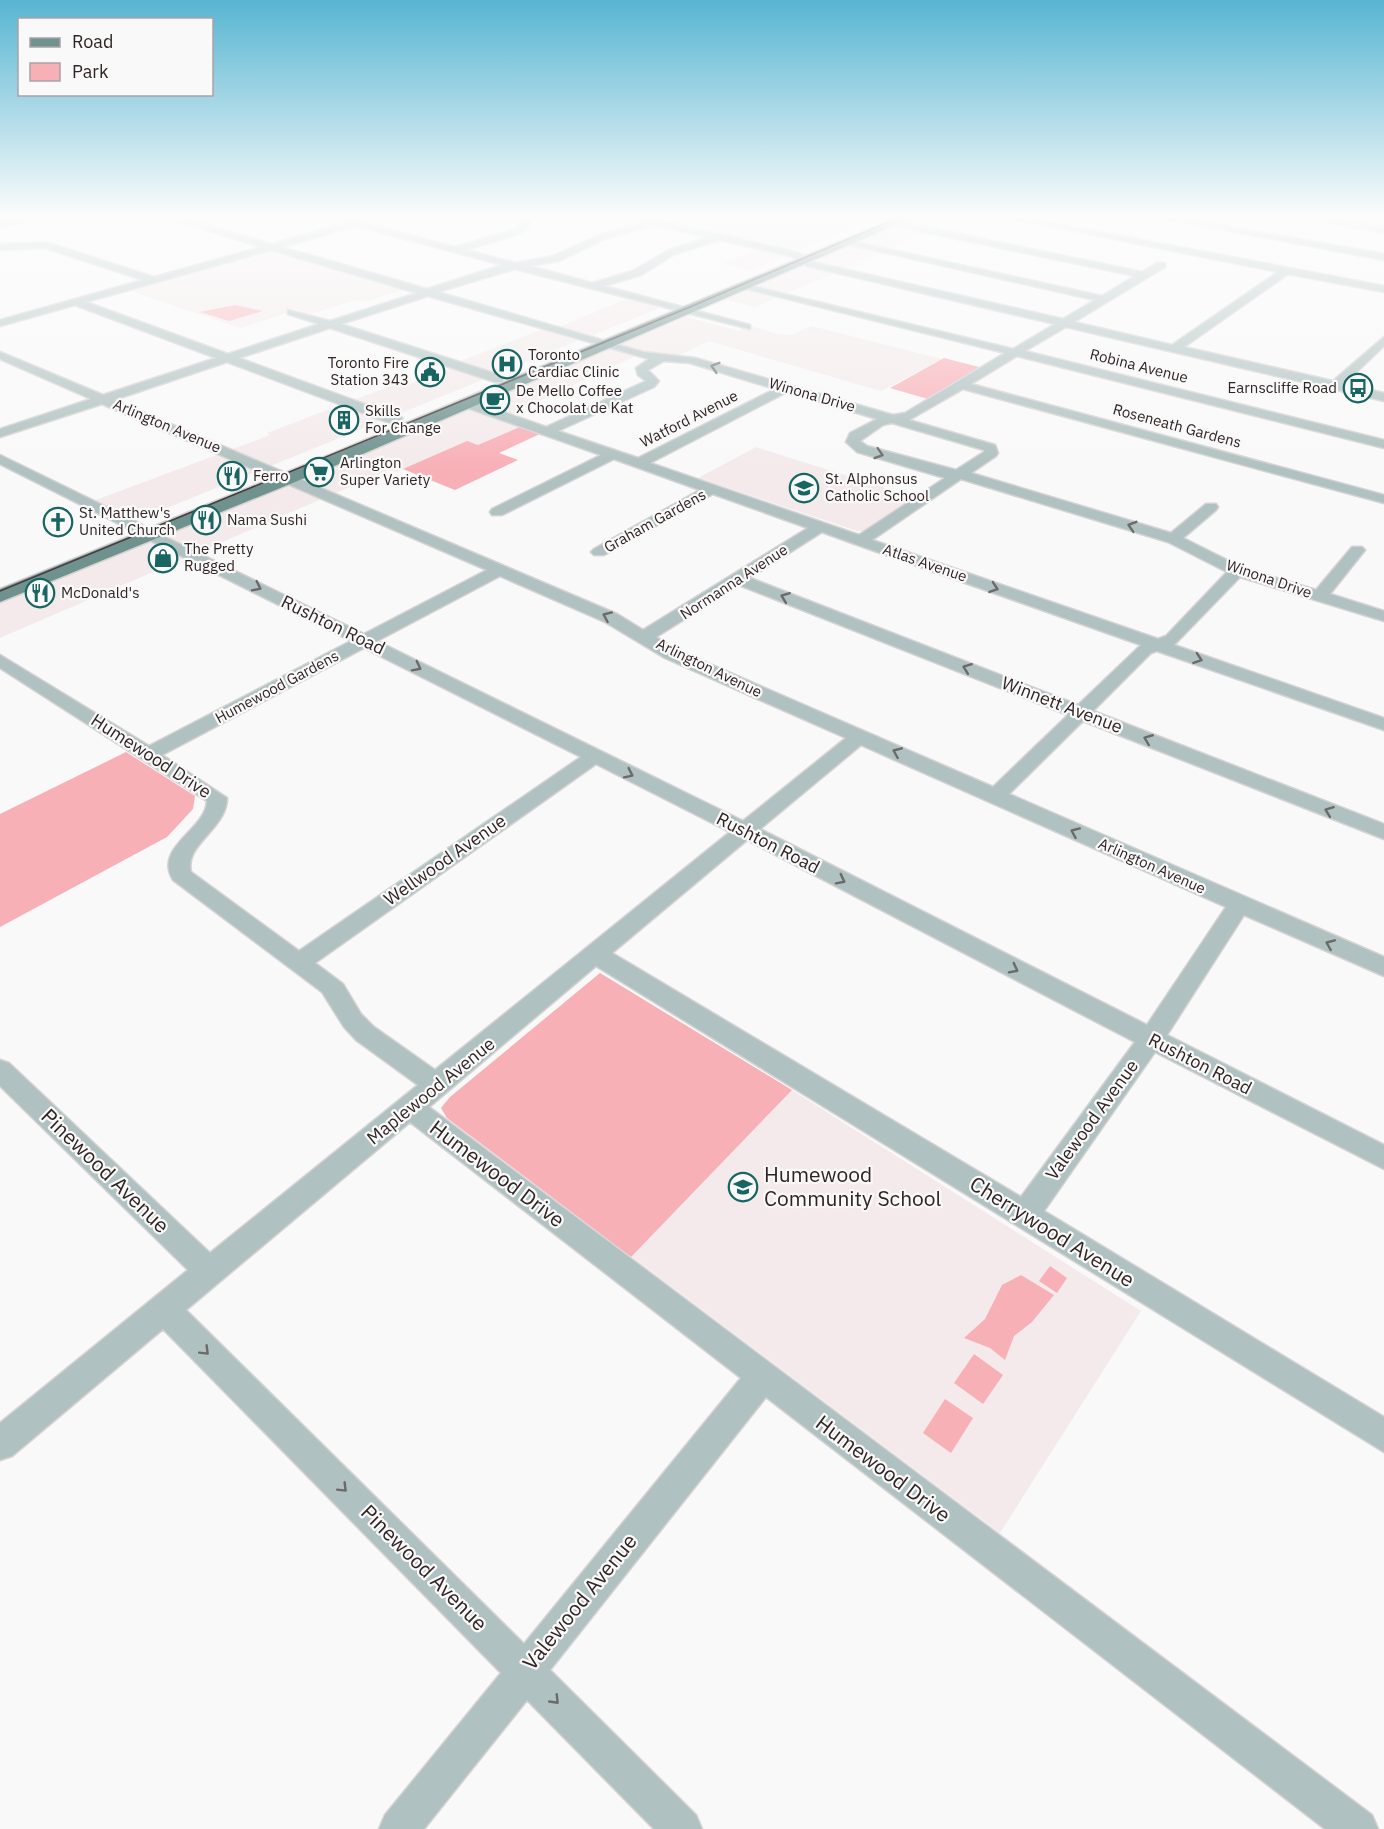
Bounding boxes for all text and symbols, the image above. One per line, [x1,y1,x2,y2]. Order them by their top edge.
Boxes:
legend [18,18,213,96]
text: Road [72,30,113,53]
text: Park [72,60,109,83]
street label: Robina Avenue [1088,344,1190,387]
place label: Toronto Cardiac Clinic [528,345,620,381]
hospital icon: Toronto Cardiac Clinic [491,348,523,380]
place label: Toronto Fire Station 343 [328,353,409,389]
public building icon: Toronto Fire Station 343 [414,356,446,388]
one-way arrow [710,362,721,374]
bus stop icon: Earnscliffe Road [1342,372,1374,404]
street label: Winona Drive [767,373,857,416]
place label: Earnscliffe Road [1228,378,1337,397]
place label: De Mello Coffee x Chocolat de Kat [516,381,633,417]
cafe icon: De Mello Coffee x Chocolat de Kat [479,384,511,416]
street label: Watford Avenue [637,386,741,451]
street label: Arlington Avenue [110,394,224,457]
street label: Roseneath Gardens [1111,399,1243,452]
place label: Skills For Change [365,401,441,437]
building icon: Skills For Change [328,404,360,436]
one-way arrow [873,446,884,459]
place label: Arlington Super Variety [340,453,431,489]
supermarket icon: Arlington Super Variety [303,456,335,488]
restaurant icon: Ferro [216,460,248,492]
place label: Ferro [253,466,289,485]
place label: St. Alphonsus Catholic School [825,469,929,505]
school or university icon: St. Alphonsus Catholic School [788,472,820,504]
street label: Graham Gardens [600,485,709,556]
place label: St. Matthew's United Church [79,503,175,539]
restaurant icon: Nama Sushi [190,504,222,536]
church icon: St. Matthew's United Church [42,506,74,538]
place label: Nama Sushi [227,510,307,529]
one-way arrow [1127,521,1138,533]
place label: The Pretty Rugged [184,539,254,575]
street label: Atlas Avenue [881,539,970,586]
street label: Normanna Avenue [676,540,791,623]
shop icon: The Pretty Rugged [147,542,179,574]
street label: Winona Drive [1224,555,1314,602]
restaurant icon: McDonald's [24,577,56,609]
one-way arrow [251,580,262,592]
one-way arrow [988,580,999,593]
place label: McDonald's [61,583,139,602]
street label: Rushton Road [277,589,389,660]
one-way arrow [780,592,791,604]
one-way arrow [602,612,613,624]
street label: Arlington Avenue [653,634,765,701]
street label: Humewood Gardens [212,646,342,727]
one-way arrow [1192,652,1203,665]
one-way arrow [411,660,422,671]
one-way arrow [962,663,973,675]
street label: Winnett Avenue [998,671,1126,738]
street label: Humewood Drive [87,708,216,803]
one-way arrow [1144,734,1155,746]
one-way arrow [892,747,903,759]
one-way arrow [622,767,633,779]
one-way arrow [1325,806,1336,818]
street label: Rushton Road [713,807,824,878]
street label: Wellwood Avenue [379,809,510,910]
one-way arrow [1070,827,1081,839]
street label: Arlington Avenue [1096,833,1209,898]
one-way arrow [834,873,845,884]
one-way arrow [1325,939,1336,951]
one-way arrow [1008,961,1019,973]
street label: Rushton Road [1145,1028,1256,1099]
street label: Maplewood Avenue [362,1032,499,1149]
street label: Valewood Avenue [1040,1055,1143,1184]
street label: Pinewood Avenue [35,1102,176,1239]
street label: Humewood Drive [425,1113,571,1233]
place label: Humewood Community School [764,1160,942,1212]
street label: Cherrywood Avenue [965,1169,1140,1293]
school or university icon: Humewood Community School [727,1171,759,1203]
one-way arrow [197,1343,208,1354]
street label: Humewood Drive [811,1408,957,1528]
one-way arrow [336,1481,347,1492]
street label: Pinewood Avenue [355,1498,494,1637]
street label: Valewood Avenue [516,1528,643,1675]
one-way arrow [548,1693,559,1704]

